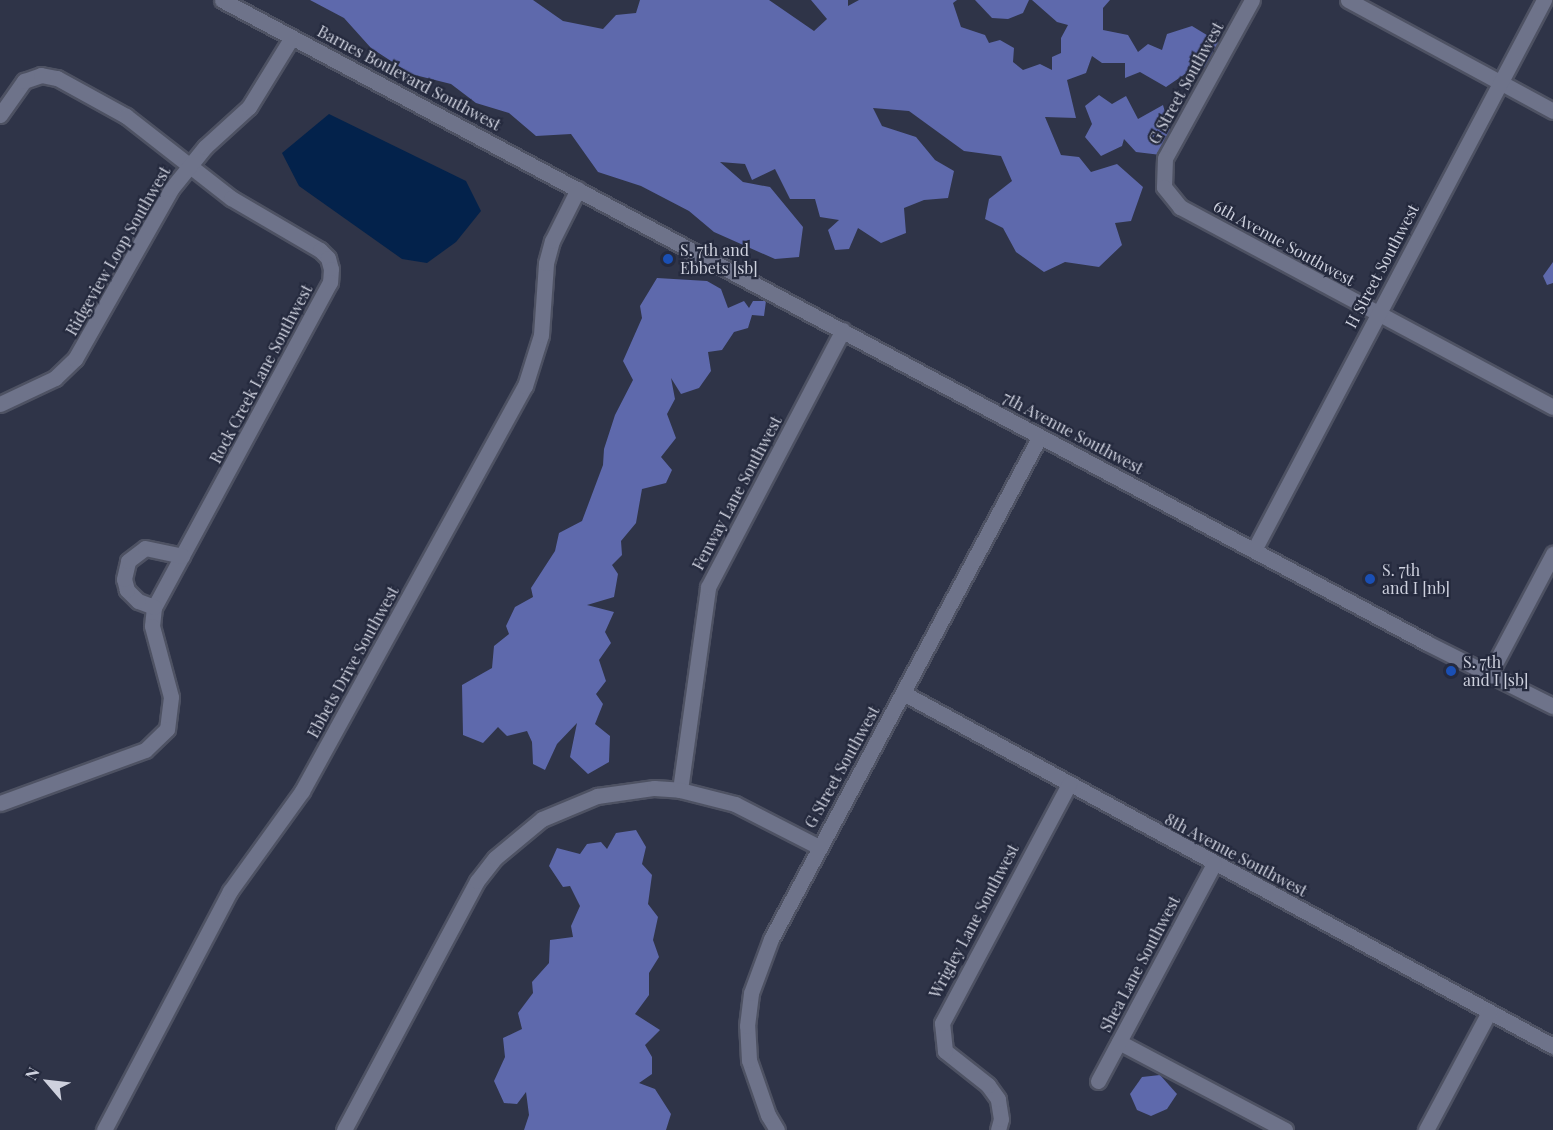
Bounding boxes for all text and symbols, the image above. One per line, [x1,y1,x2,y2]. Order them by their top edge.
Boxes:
street label: G Street Southwest [1144,18,1228,148]
street label: Barnes Boulevard Southwest [314,21,504,135]
street label: Ridgeview Loop Southwest [62,163,174,339]
street label: 6th Avenue Southwest [1210,196,1358,290]
street label: H Street Southwest [1341,201,1423,331]
place label: S. 7th and Ebbets [sb] [680,240,758,278]
marker: S. 7th and Ebbets [sb] [661,252,675,266]
street label: Rock Creek Lane Southwest [206,281,316,467]
street label: 7th Avenue Southwest [999,388,1147,478]
street label: Fenway Lane Southwest [688,413,786,573]
place label: S. 7th and I [nb] [1382,560,1450,598]
marker: S. 7th and I [nb] [1363,572,1377,586]
street label: Ebbets Drive Southwest [303,583,403,741]
place label: S. 7th and I [sb] [1463,652,1528,690]
marker: S. 7th and I [sb] [1444,664,1458,678]
street label: G Street Southwest [800,702,884,832]
street label: 8th Avenue Southwest [1161,809,1311,901]
street label: Wrigley Lane Southwest [925,840,1023,1002]
street label: Shea Lane Southwest [1096,892,1184,1036]
north arrow [18,1052,78,1112]
text: N [20,1063,44,1083]

